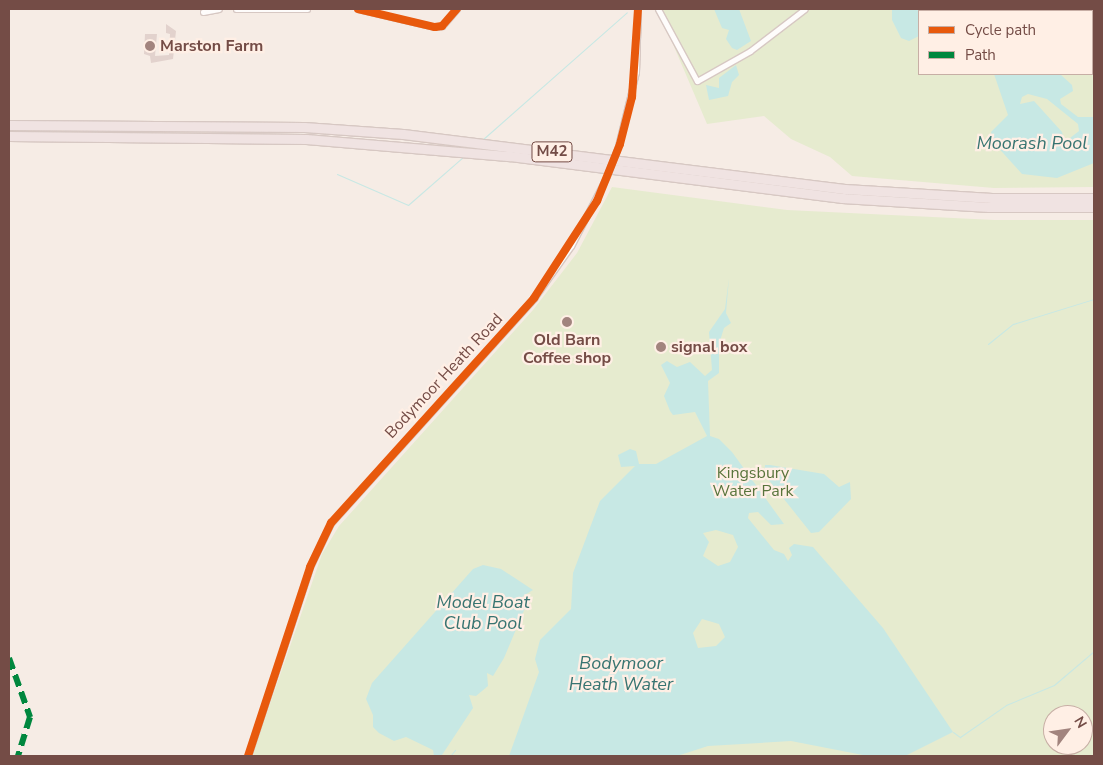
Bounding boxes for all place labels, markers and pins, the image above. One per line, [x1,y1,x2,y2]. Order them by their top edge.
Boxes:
place label: Marston Farm [160,36,263,56]
marker: Marston Farm [144,40,156,52]
marker: Old Barn Coffee shop [561,316,573,328]
place label: Old Barn Coffee shop [523,330,611,368]
place label: signal box [671,337,747,357]
marker: signal box [655,341,667,353]

